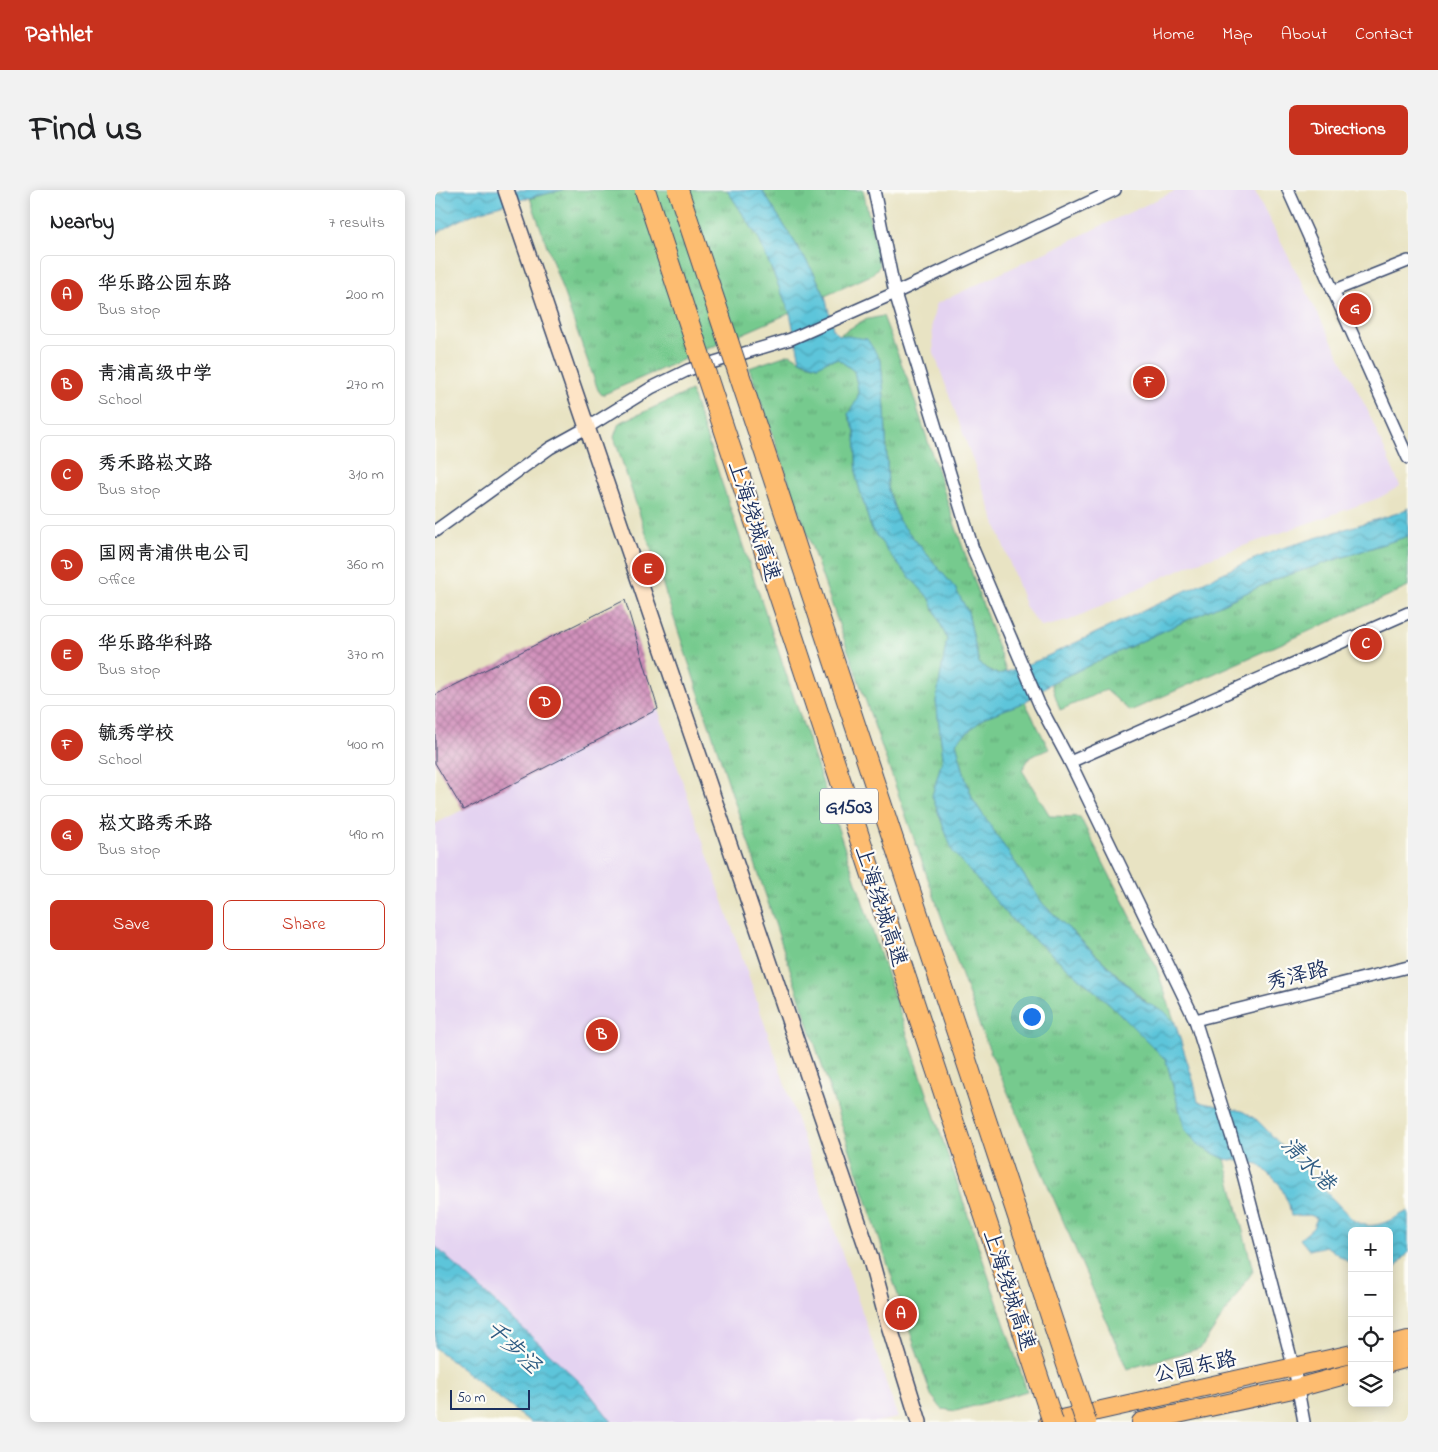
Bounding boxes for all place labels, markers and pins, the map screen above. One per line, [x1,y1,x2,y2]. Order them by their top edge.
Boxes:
pin: G [1339,290,1371,328]
pin: F [1133,363,1165,401]
pin: E [632,550,664,588]
pin: C [1350,625,1382,663]
pin: D [529,683,561,721]
pin: B [586,1016,618,1054]
pin: A [885,1295,917,1333]

